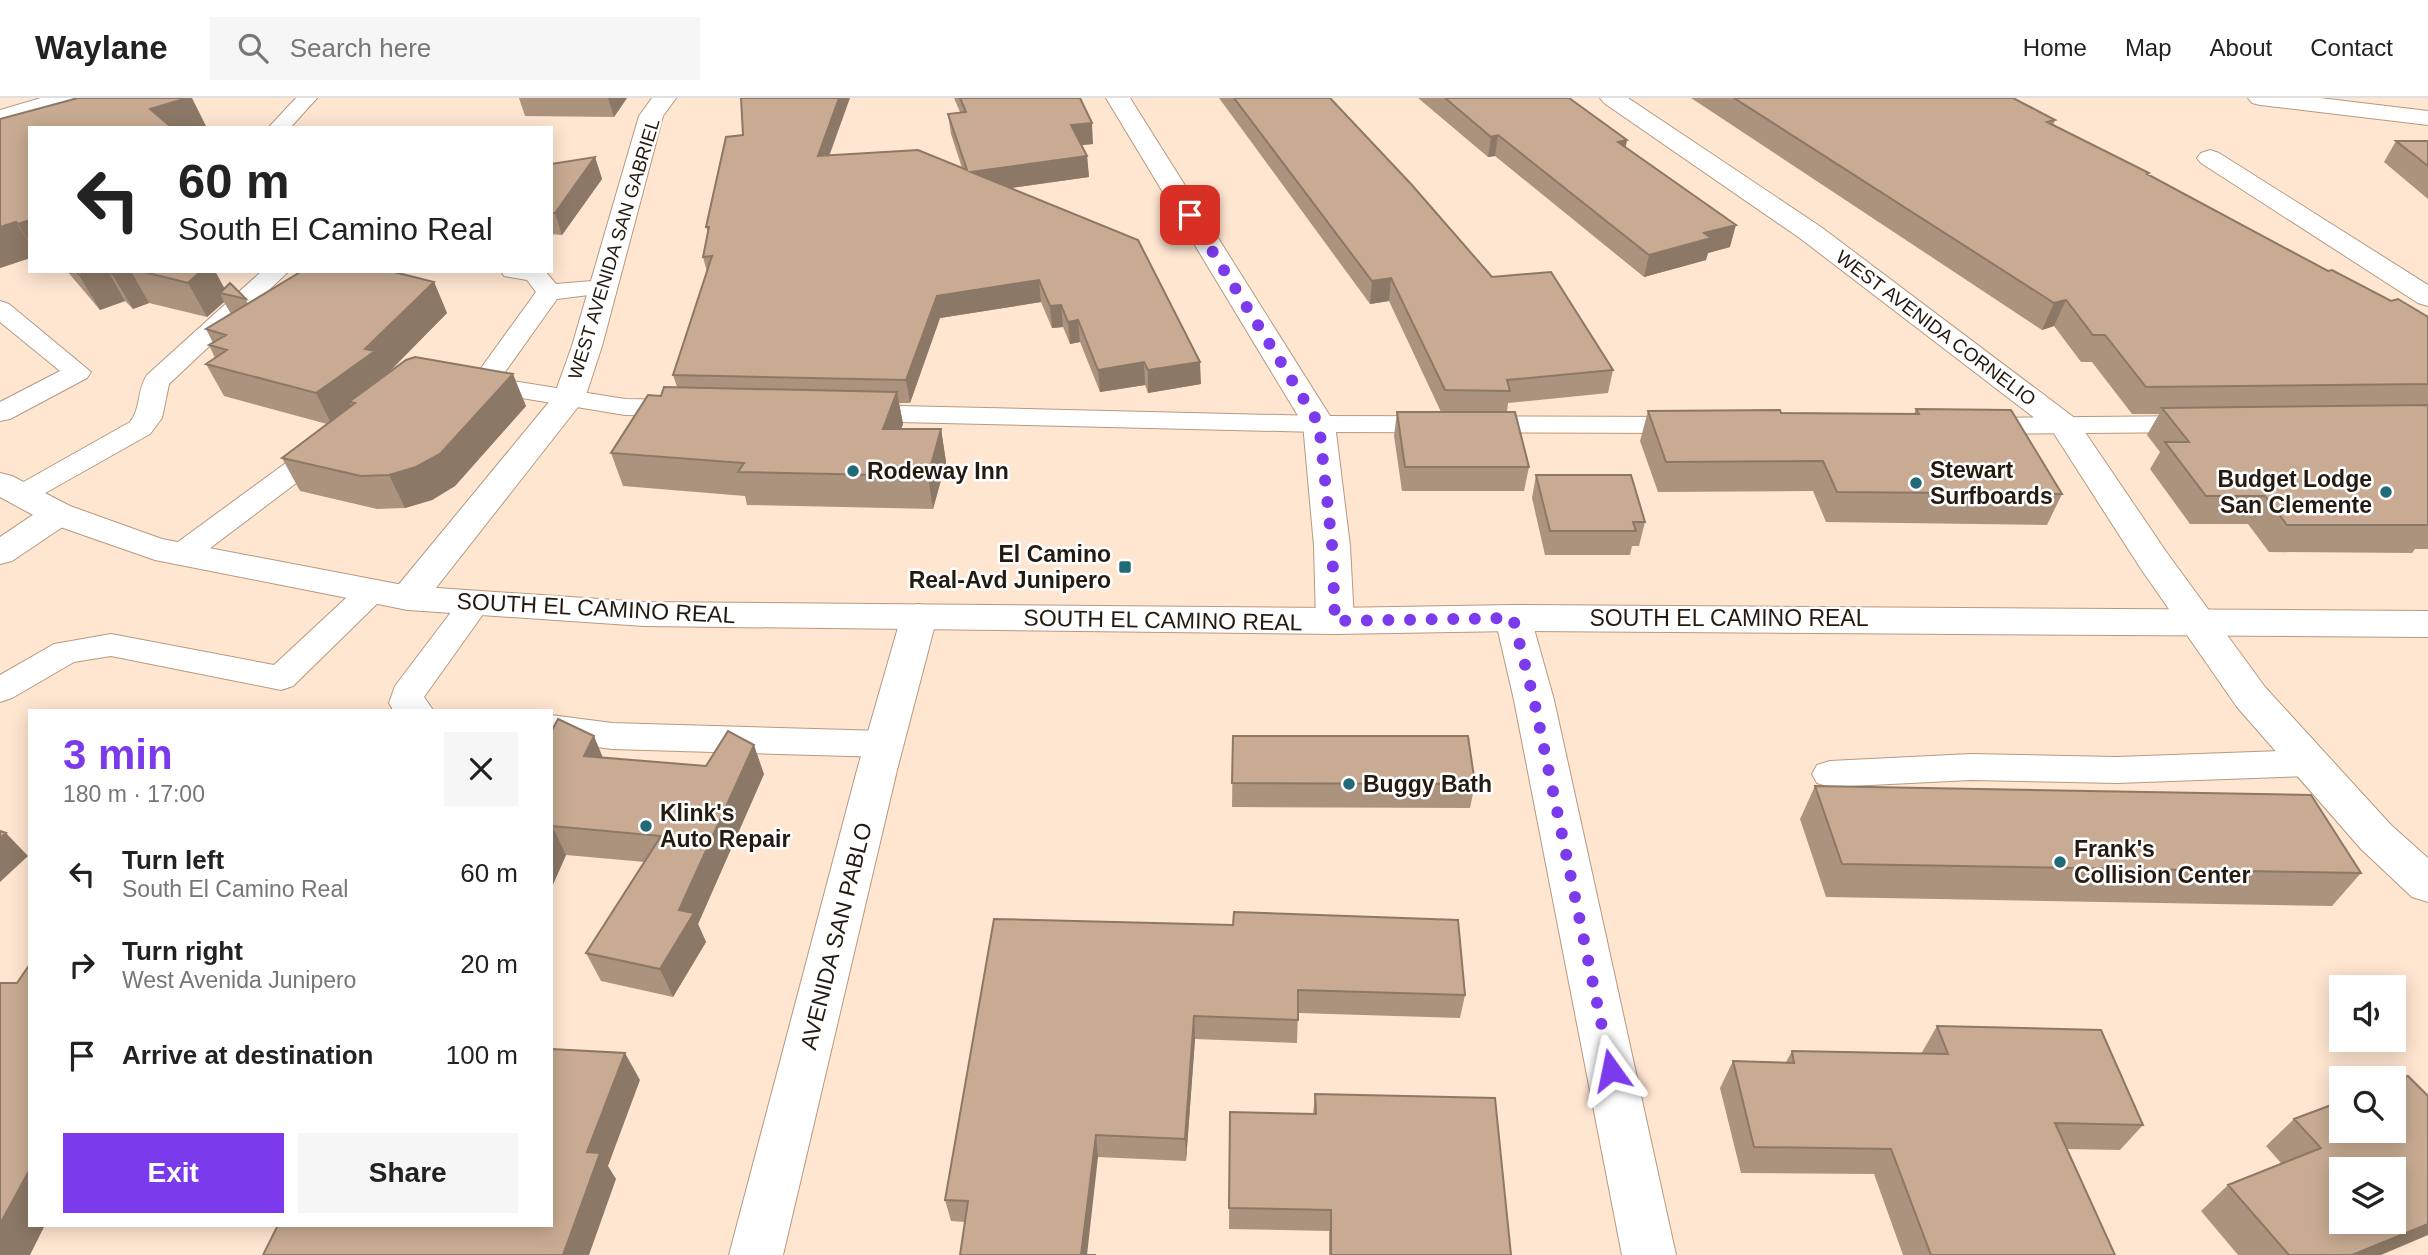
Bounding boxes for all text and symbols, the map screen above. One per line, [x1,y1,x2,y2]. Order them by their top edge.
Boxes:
search box [210,17,700,80]
text: Waylane [35,29,168,66]
icon: search [234,29,272,67]
text: Search here [290,33,431,63]
text: Home [2023,34,2087,61]
text: Map [2125,34,2172,61]
text: About [2210,34,2272,61]
text: Contact [2310,34,2393,61]
street label: WEST AVENIDA SAN GABRIEL [564,116,664,382]
icon: left [63,154,154,245]
text: 60 m [178,154,290,208]
pin [1160,185,1220,245]
icon: arrive [1171,196,1209,234]
text: South El Camino Real [178,211,493,247]
street label: WEST AVENIDA CORNELIO [1832,246,2040,410]
place label: Stewart Surfboards [1930,457,2053,509]
place label: Rodeway Inn [867,458,1009,484]
marker: Rodeway Inn [845,463,861,479]
place label: Budget Lodge San Clemente [2217,466,2372,518]
marker: Stewart Surfboards [1908,475,1924,491]
marker: Budget Lodge San Clemente [2378,484,2394,500]
place label: El Camino Real-Avd Junipero [909,541,1111,593]
marker: El Camino Real-Avd Junipero [1117,559,1133,575]
street label: SOUTH EL CAMINO REAL [456,588,736,628]
street label: SOUTH EL CAMINO REAL [1023,605,1303,635]
street label: SOUTH EL CAMINO REAL [1589,605,1869,631]
text: 3 min [63,731,173,778]
button: close [444,732,518,806]
place label: Buggy Bath [1363,771,1492,797]
marker: Buggy Bath [1341,776,1357,792]
text: 180 m · 17:00 [63,781,205,807]
place label: Klink's Auto Repair [660,800,790,852]
marker: Klink's Auto Repair [638,818,654,834]
street label: AVENIDA SAN PABLO [795,820,877,1052]
place label: Frank's Collision Center [2074,836,2250,888]
text: Turn left [122,845,224,875]
marker: Frank's Collision Center [2052,854,2068,870]
icon: left [63,855,101,893]
text: 60 m [460,858,518,888]
text: South El Camino Real [122,876,348,902]
text: Turn right [122,936,243,966]
icon: right [63,946,101,984]
text: 20 m [460,949,518,979]
text: West Avenida Junipero [122,967,356,993]
map controls [2329,975,2406,1234]
button: sound [2329,975,2406,1052]
position arrow [1574,1033,1648,1107]
icon: arrive [63,1037,101,1075]
text: Arrive at destination [122,1040,373,1070]
text: 100 m [446,1040,518,1070]
button: search [2329,1066,2406,1143]
button: Exit [63,1133,284,1213]
button: Share [298,1133,518,1213]
button: layers [2329,1157,2406,1234]

